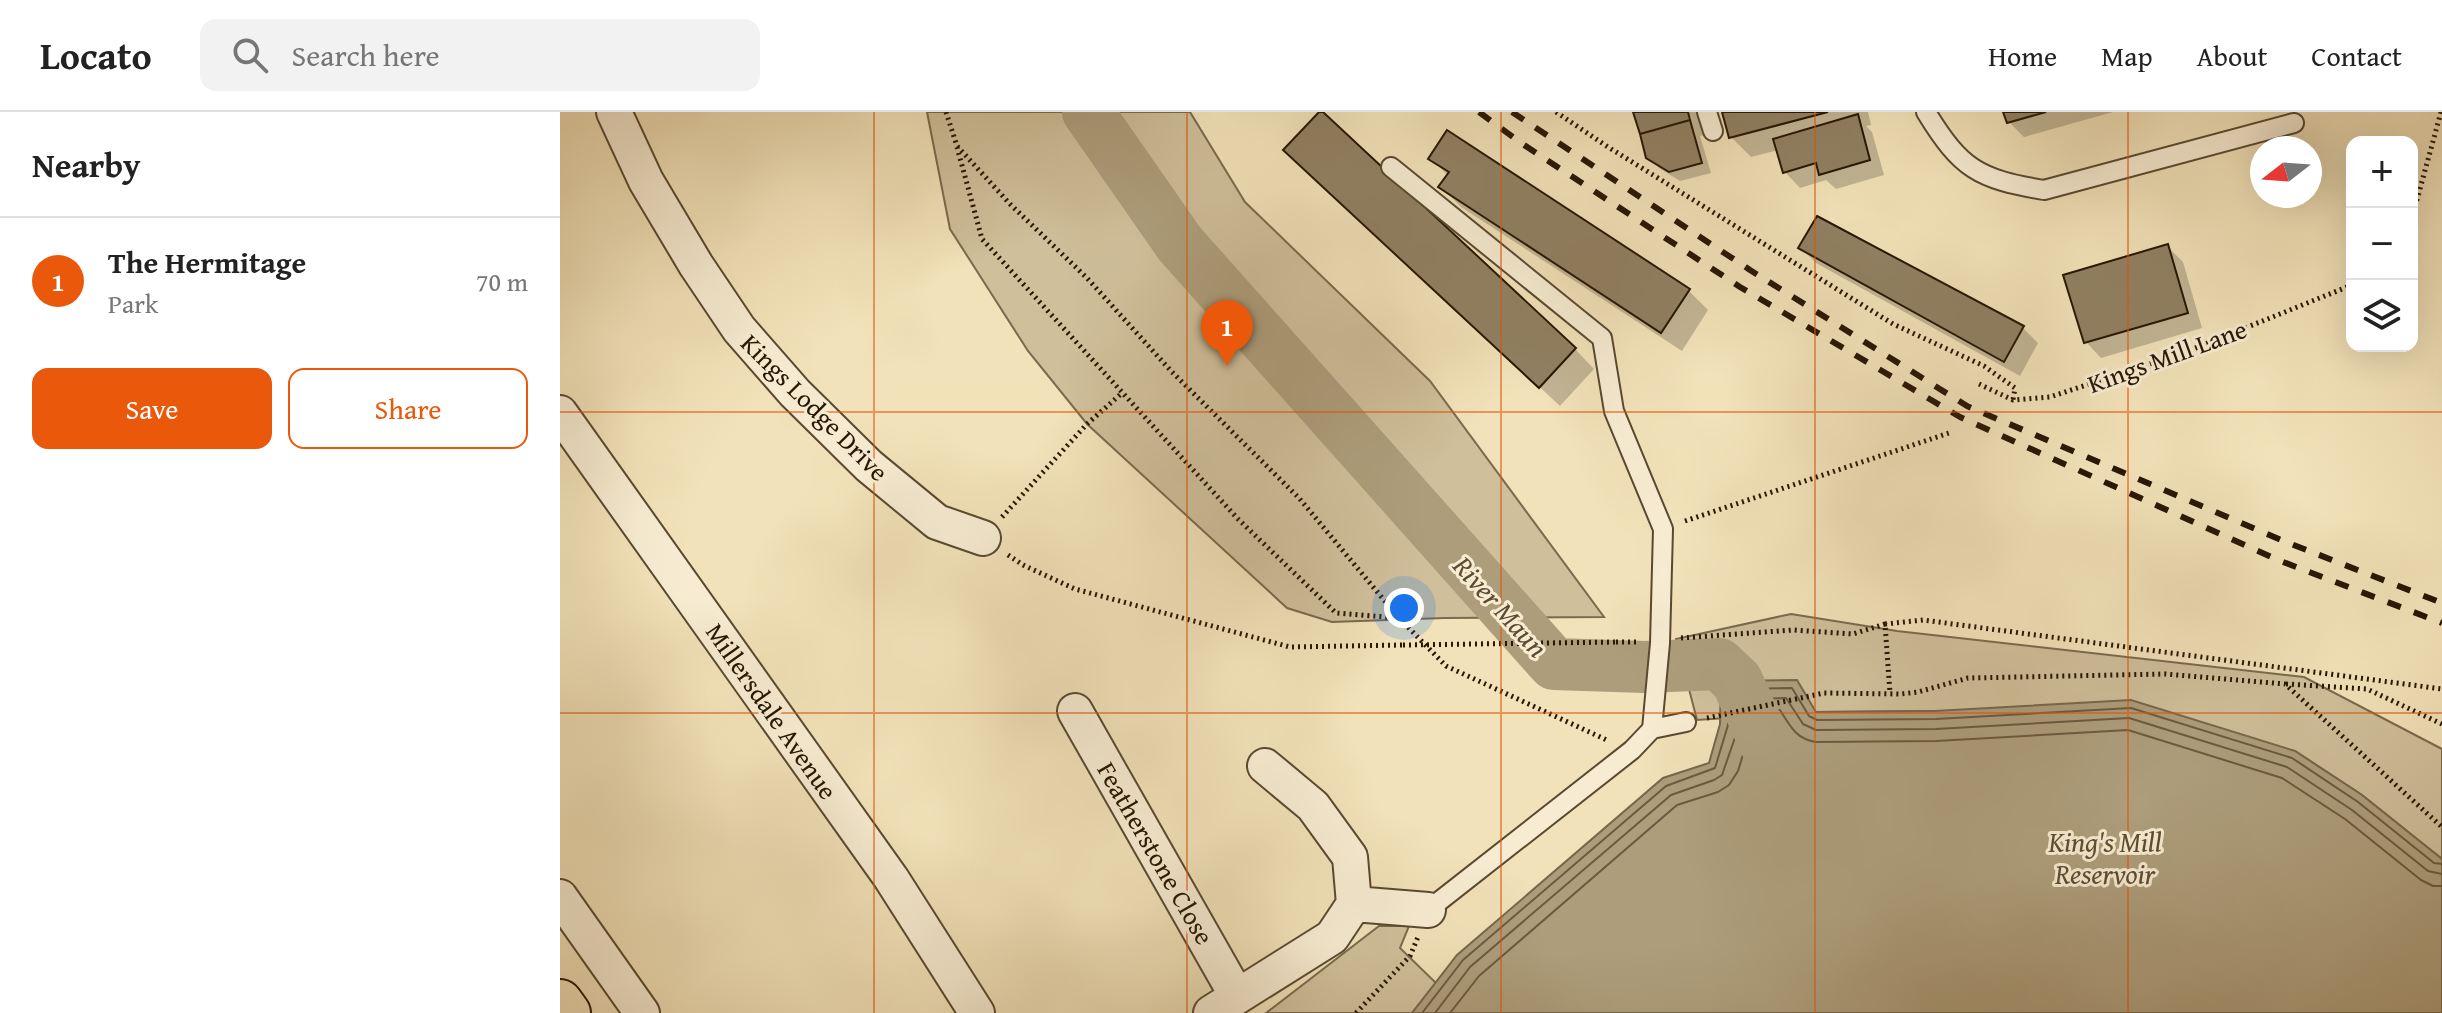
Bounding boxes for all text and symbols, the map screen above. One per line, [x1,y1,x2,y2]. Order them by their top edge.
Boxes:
search box [200,19,760,91]
text: Locato [40,27,152,83]
icon: search [228,33,272,77]
text: Search here [292,33,440,77]
text: Home [1988,35,2057,76]
text: Map [2101,35,2153,76]
text: About [2197,35,2267,76]
text: Contact [2311,35,2402,76]
north arrow [2250,136,2322,208]
map controls [2346,136,2418,352]
button: + [2346,136,2418,208]
text: Nearby [32,140,141,189]
button: − [2346,208,2418,280]
text: The Hermitage [108,240,306,284]
text: 1 [51,262,65,301]
text: 70 m [476,262,528,301]
button: layers [2346,280,2418,352]
text: Park [108,284,158,323]
pin: 1 [1201,300,1253,366]
street label: Kings Mill Lane [2082,309,2252,403]
street label: Kings Lodge Drive [732,324,898,490]
button: Save [32,368,272,449]
button: Share [288,368,528,449]
water label: River Maun [1443,545,1558,666]
your location [1384,588,1424,628]
street label: Millersdale Avenue [696,615,848,807]
street label: Featherstone Close [1088,754,1224,952]
water label: King's Mill Reservoir [2047,821,2162,894]

